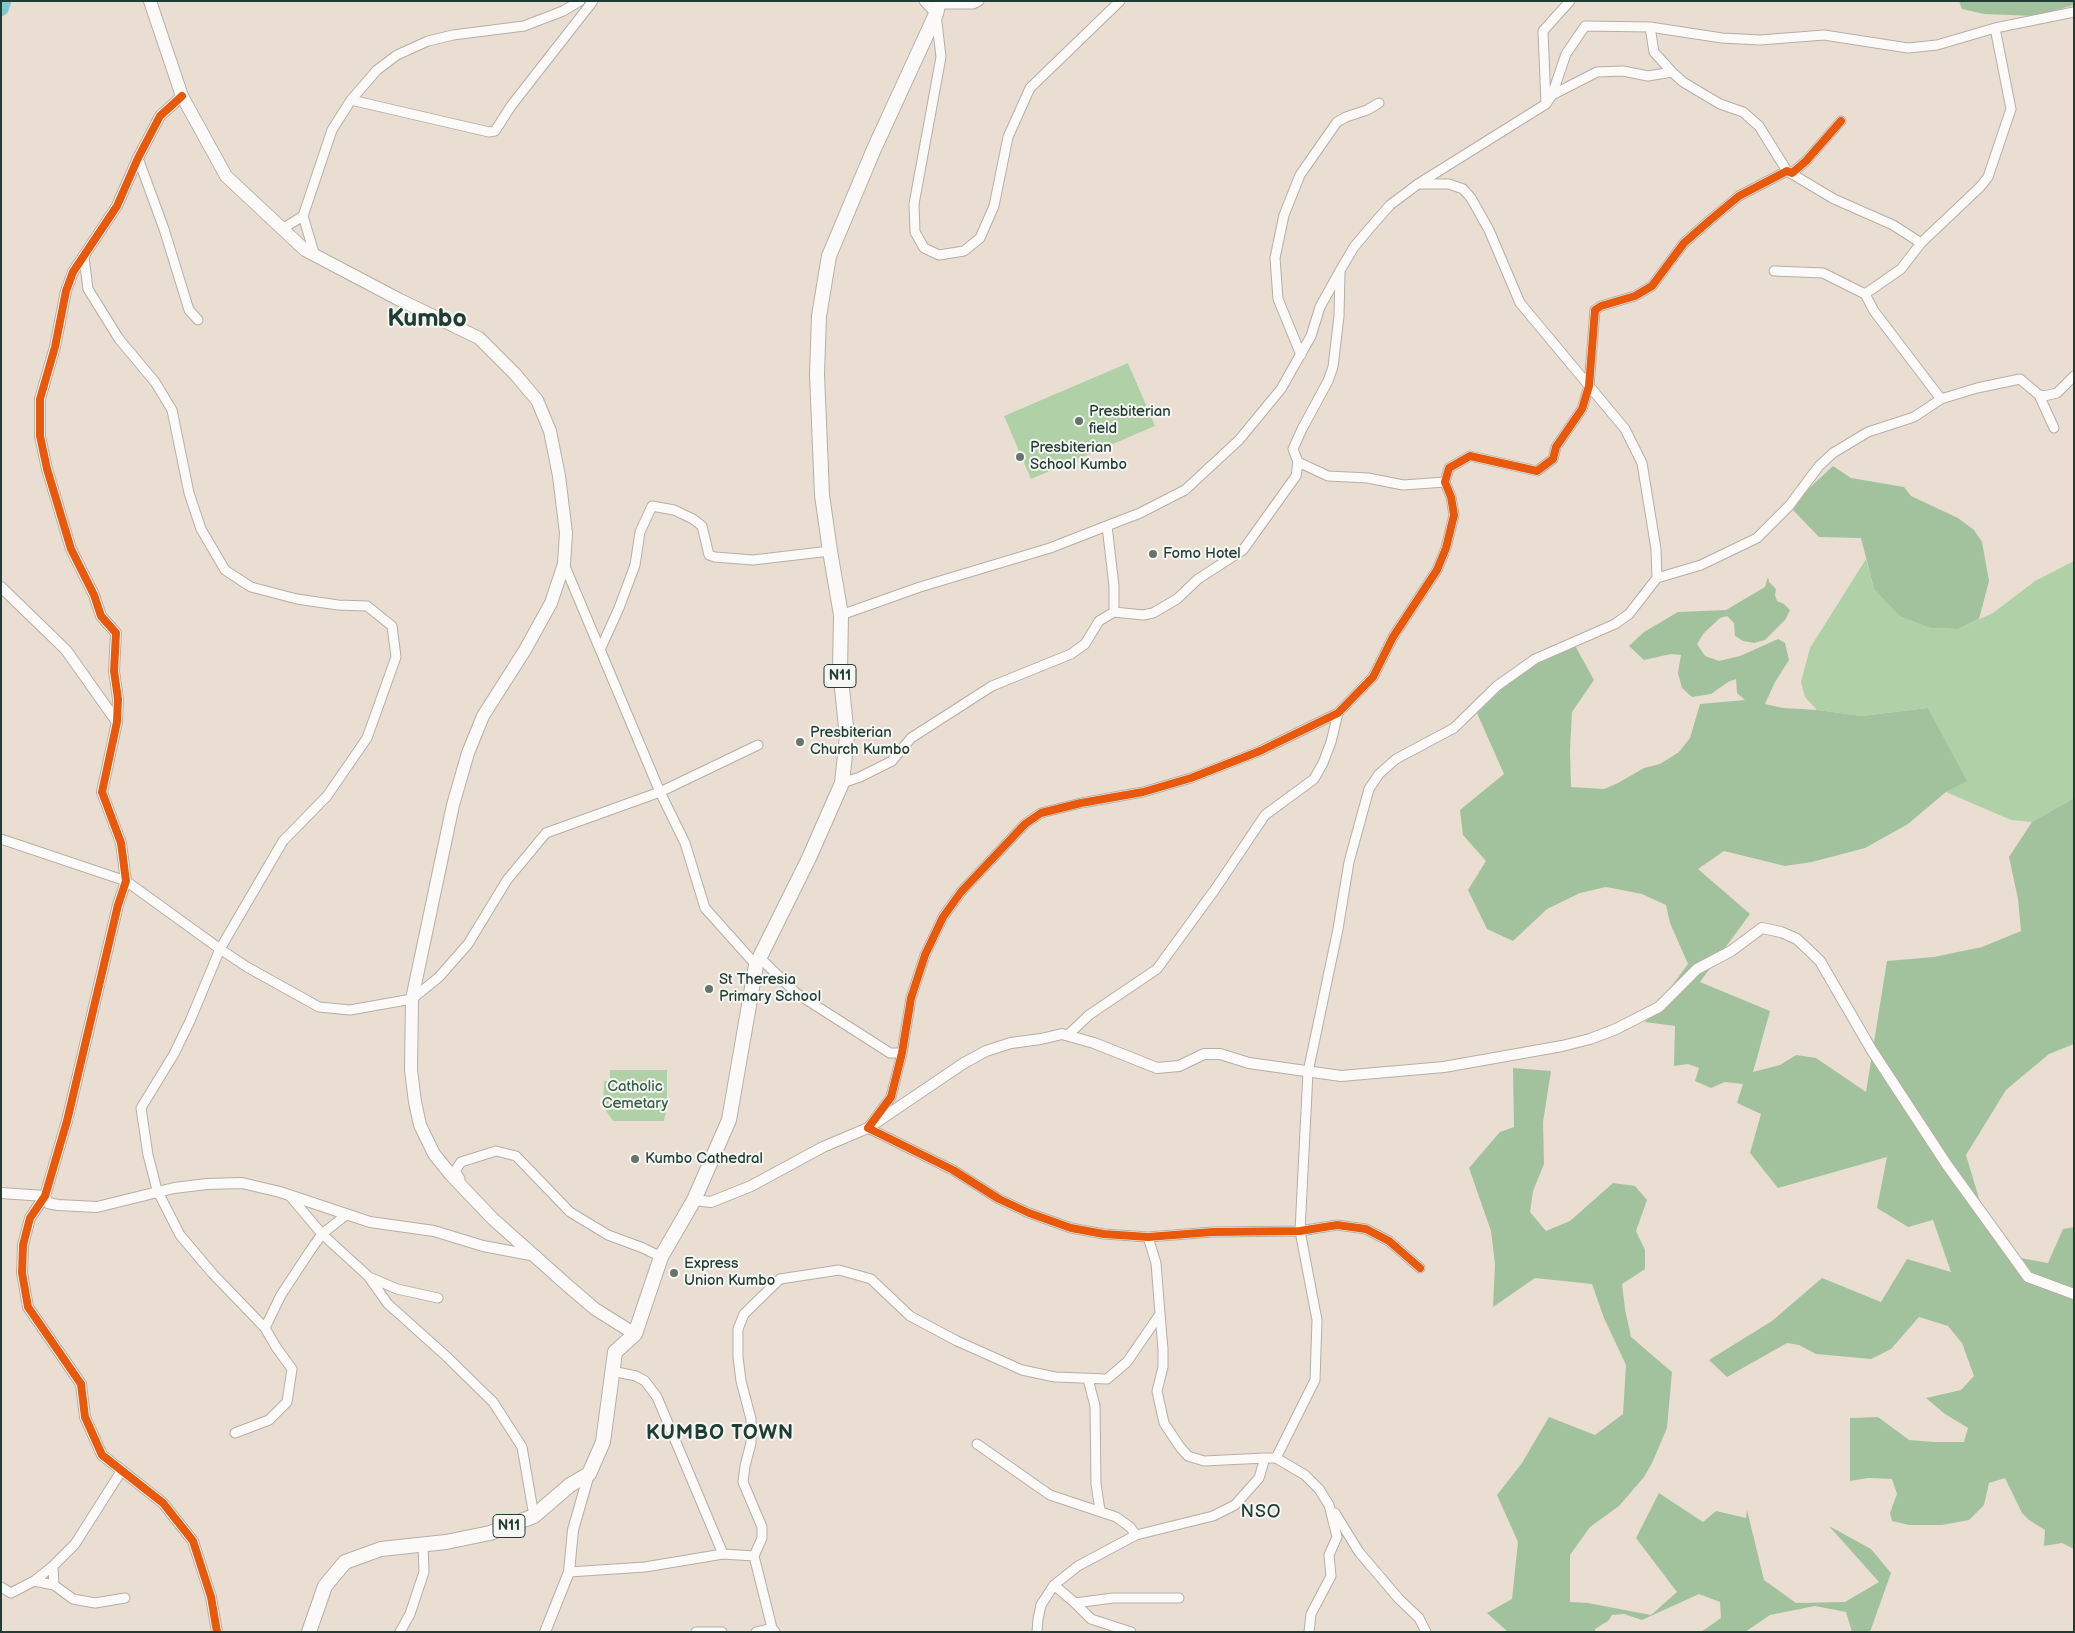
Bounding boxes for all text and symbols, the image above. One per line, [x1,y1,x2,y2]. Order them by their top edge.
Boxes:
district label: Kumbo [387,305,467,335]
place label: Presbiterian field [1089,403,1171,438]
marker: Presbiterian field [1073,415,1085,427]
place label: Presbiterian School Kumbo [1030,439,1127,474]
marker: Presbiterian School Kumbo [1014,451,1026,463]
place label: Fomo Hotel [1163,545,1241,563]
marker: Fomo Hotel [1147,548,1159,560]
road number: N11 [824,664,856,688]
place label: Presbiterian Church Kumbo [810,724,910,759]
marker: Presbiterian Church Kumbo [794,736,806,748]
place label: St Theresia Primary School [719,971,821,1006]
marker: St Theresia Primary School [703,983,715,995]
park label: Catholic Cemetary [602,1078,668,1113]
place label: Kumbo Cathedral [645,1150,763,1168]
marker: Kumbo Cathedral [629,1153,641,1165]
place label: Express Union Kumbo [684,1255,775,1290]
marker: Express Union Kumbo [668,1267,680,1279]
district label: KUMBO TOWN [645,1422,795,1446]
district label: NSO [1240,1501,1282,1523]
road number: N11 [493,1514,525,1538]

